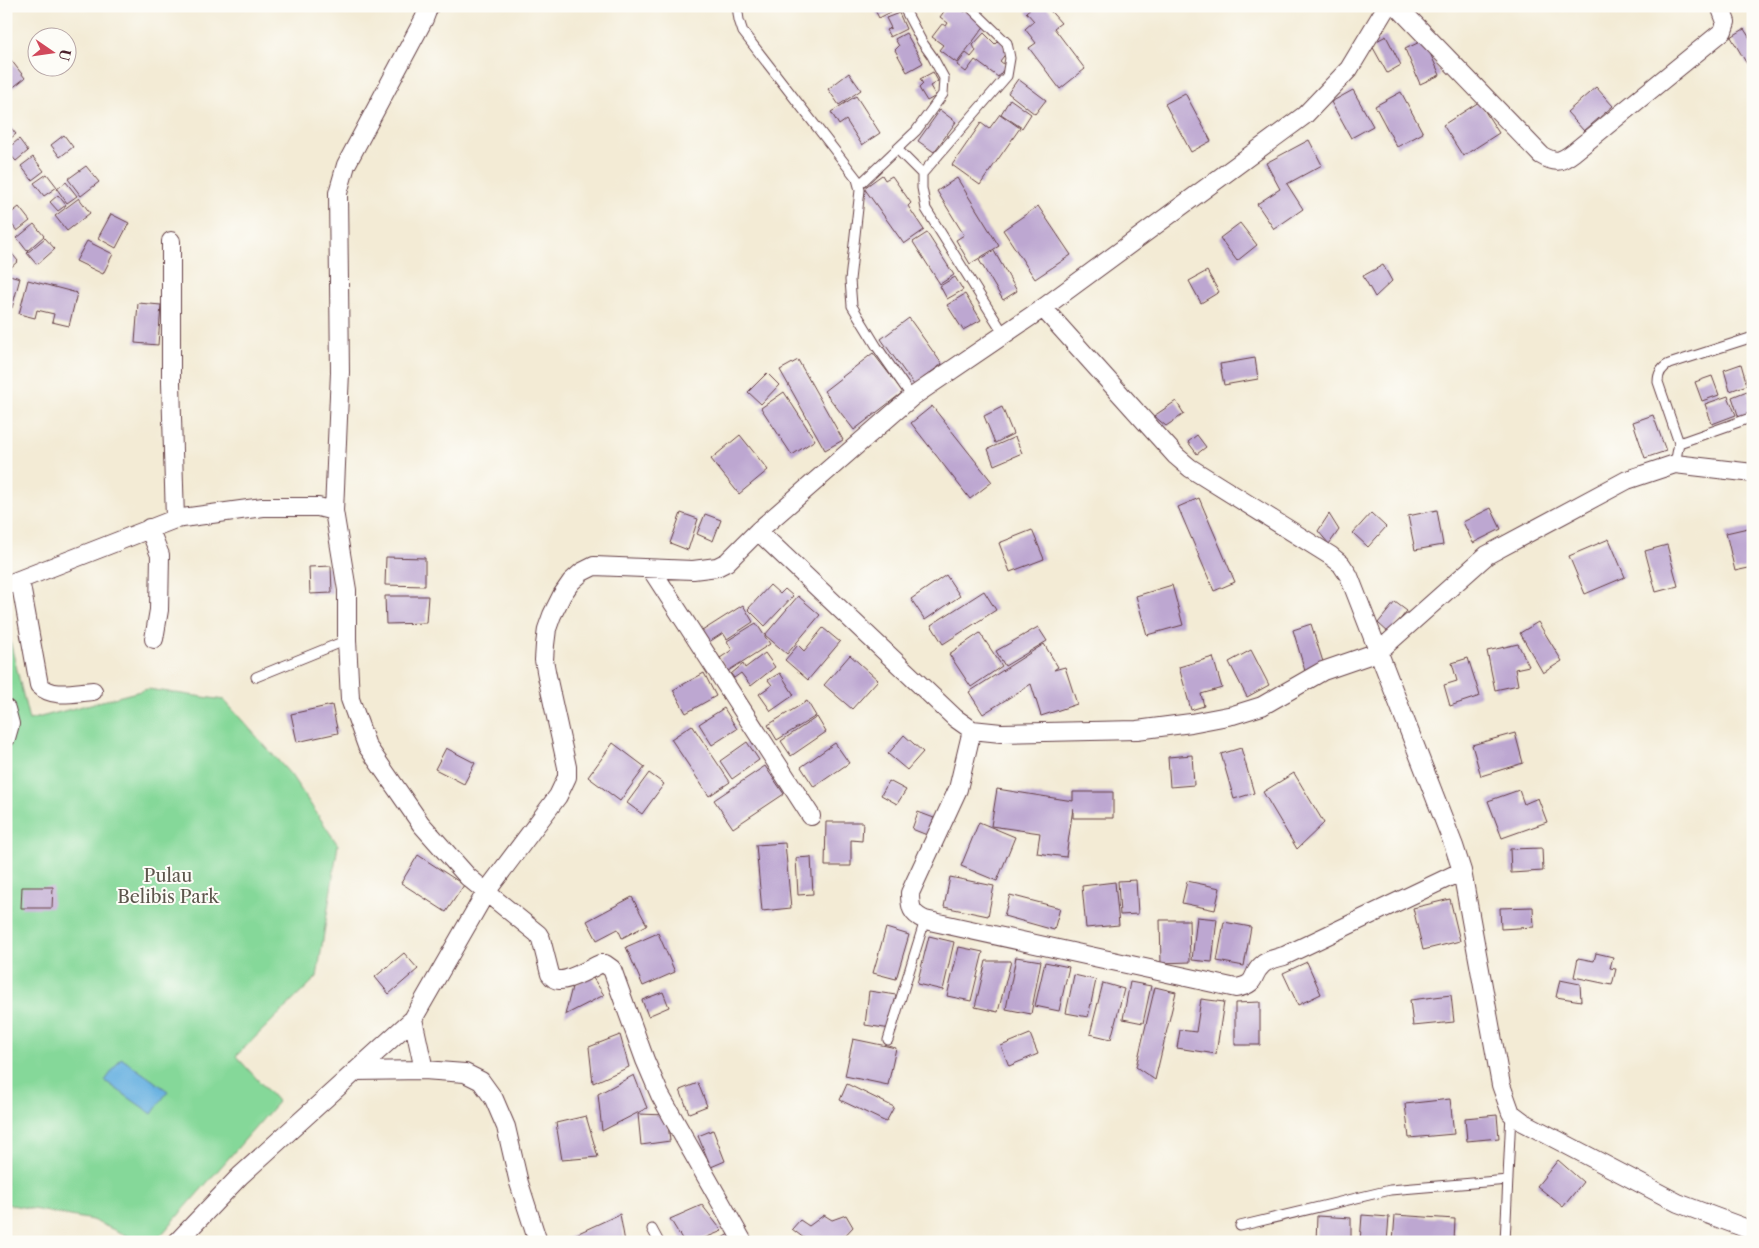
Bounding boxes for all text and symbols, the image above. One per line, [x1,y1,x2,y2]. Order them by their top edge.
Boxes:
north arrow [28,28,78,78]
text: U [54,47,75,63]
park label: Pulau Belibis Park [117,865,220,908]

